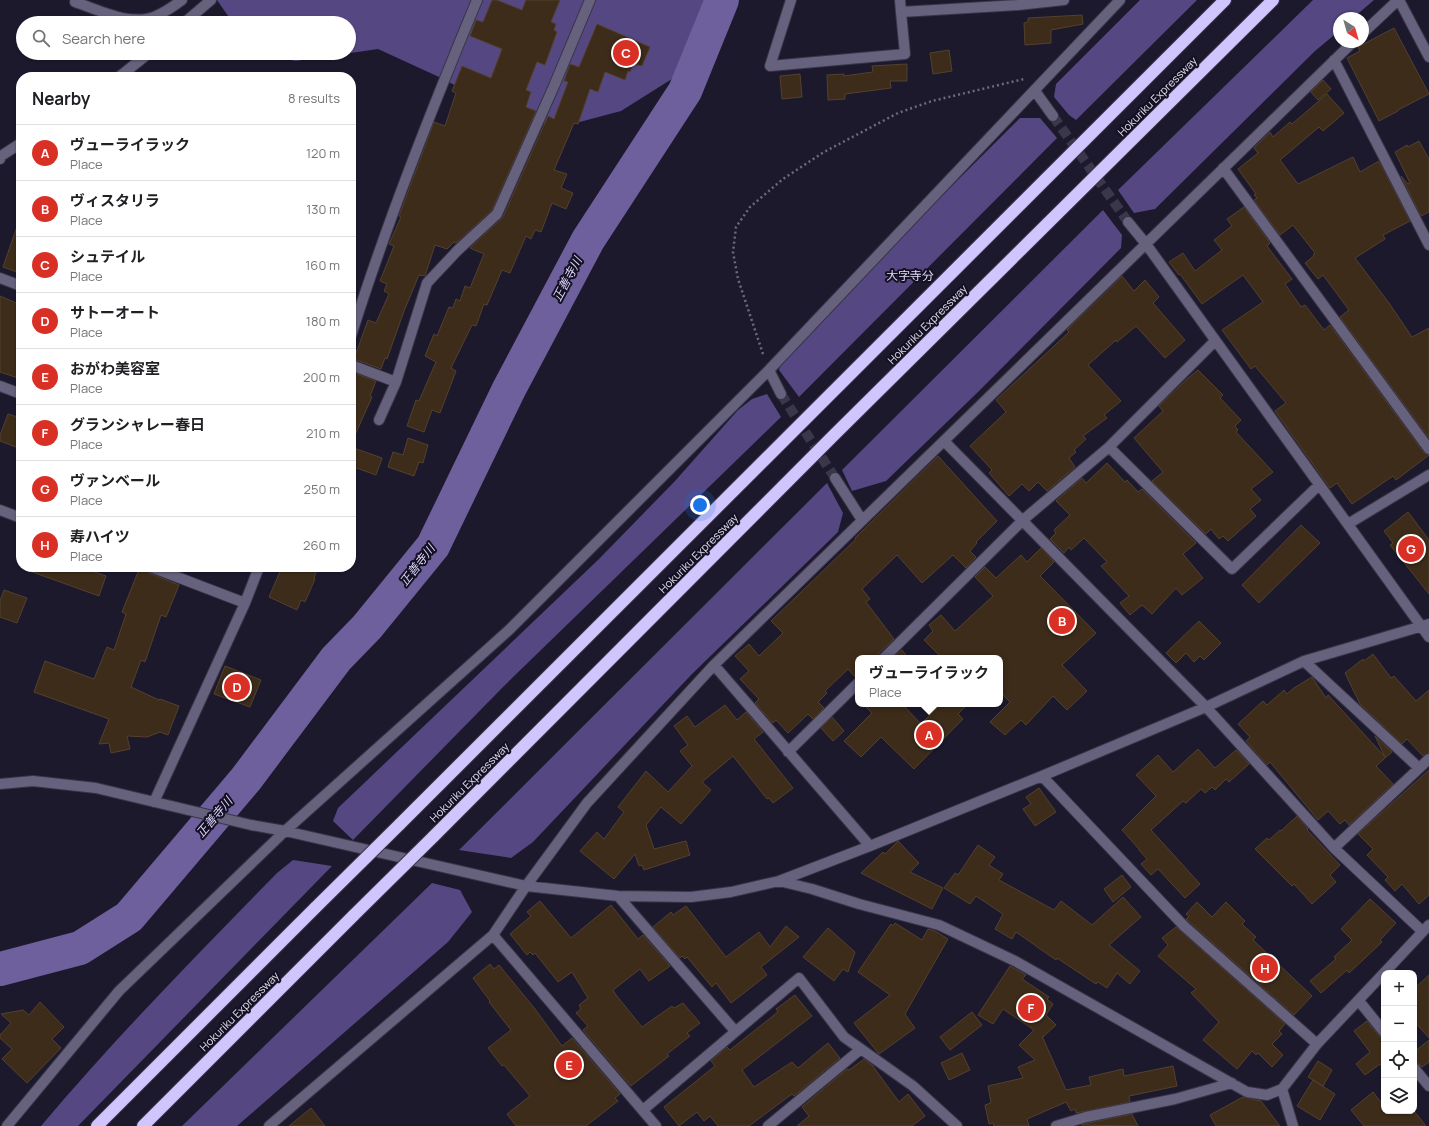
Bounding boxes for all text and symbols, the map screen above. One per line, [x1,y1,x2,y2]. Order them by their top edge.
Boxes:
north arrow [1333,12,1369,48]
search box [16,16,356,60]
icon: search [30,27,52,49]
text: Search here [62,28,145,49]
pin: C [613,38,639,68]
street label: Hokuriku Expressway [1114,53,1200,139]
text: Nearby [32,87,90,110]
text: 8 results [288,89,340,107]
text: ヴューライラック [70,134,190,155]
text: A [41,144,49,162]
text: 120 m [306,144,340,162]
text: Place [70,155,103,173]
text: ヴィスタリラ [70,190,160,211]
text: B [41,200,49,218]
text: 130 m [306,200,340,218]
text: Place [70,211,103,229]
text: シュテイル [70,246,145,267]
water label: 正善寺川 [548,252,587,304]
text: C [40,256,50,274]
text: 160 m [305,256,340,274]
text: Place [70,267,103,285]
district label: 大字寺分 [886,267,934,284]
street label: Hokuriku Expressway [884,281,970,367]
text: サトーオート [70,302,160,323]
text: D [40,312,50,330]
text: 180 m [306,312,340,330]
text: Place [70,323,103,341]
text: おがわ美容室 [70,358,160,379]
text: E [41,368,49,386]
text: 200 m [303,368,340,386]
text: Place [70,379,103,397]
text: グランシャレー春日 [70,414,205,435]
text: F [42,424,48,442]
text: 210 m [306,424,340,442]
text: Place [70,435,103,453]
text: ヴァンベール [70,470,160,491]
text: G [40,480,50,498]
text: 250 m [304,480,340,498]
text: Place [70,491,103,509]
your location [690,495,710,515]
street label: Hokuriku Expressway [655,510,741,596]
text: 寿ハイツ [70,526,130,547]
pin: G [1398,534,1424,564]
text: H [40,536,50,554]
text: 260 m [303,536,340,554]
water label: 正善寺川 [396,539,440,589]
text: Place [70,547,103,565]
pin: B [1049,606,1075,636]
popup [855,655,1003,707]
text: ヴューライラック [869,662,989,683]
pin: D [224,672,250,702]
text: Place [869,683,902,701]
pin: A [916,720,942,750]
street label: Hokuriku Expressway [426,739,512,825]
water label: 正善寺川 [192,792,237,841]
pin: H [1252,953,1278,983]
street label: Hokuriku Expressway [196,968,282,1054]
map controls [1381,970,1417,1114]
button: + [1381,970,1417,1006]
pin: F [1018,993,1044,1023]
button: − [1381,1006,1417,1042]
button: locate [1381,1042,1417,1078]
pin: E [556,1050,582,1080]
button: layers [1381,1078,1417,1114]

